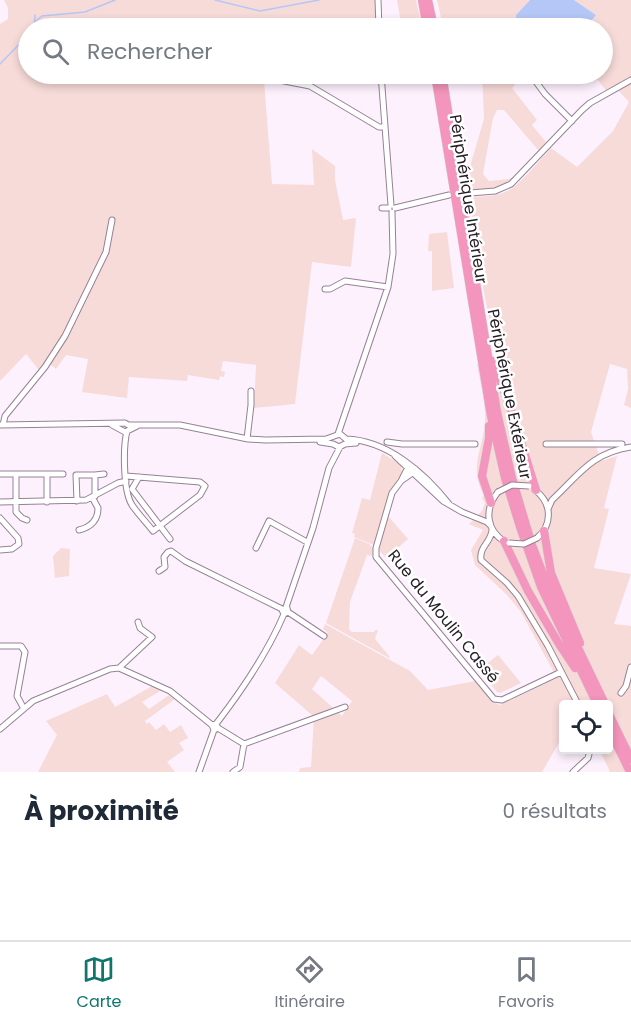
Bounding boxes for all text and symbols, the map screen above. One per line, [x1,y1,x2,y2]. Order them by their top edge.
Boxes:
search box [18,18,613,84]
icon: search [39,35,72,68]
text: Rechercher [87,36,213,67]
street label: Périphérique Intérieur [444,113,493,285]
street label: Périphérique Extérieur [482,307,537,481]
street label: Rue du Moulin Cassé [382,545,505,688]
map controls [559,700,613,754]
button: locate [559,700,613,754]
text: À proximité [24,793,179,829]
text: 0 résultats [503,797,607,825]
tab: Carte [77,953,121,1014]
tab: Itinéraire [275,953,345,1014]
tab: Favoris [498,953,554,1014]

